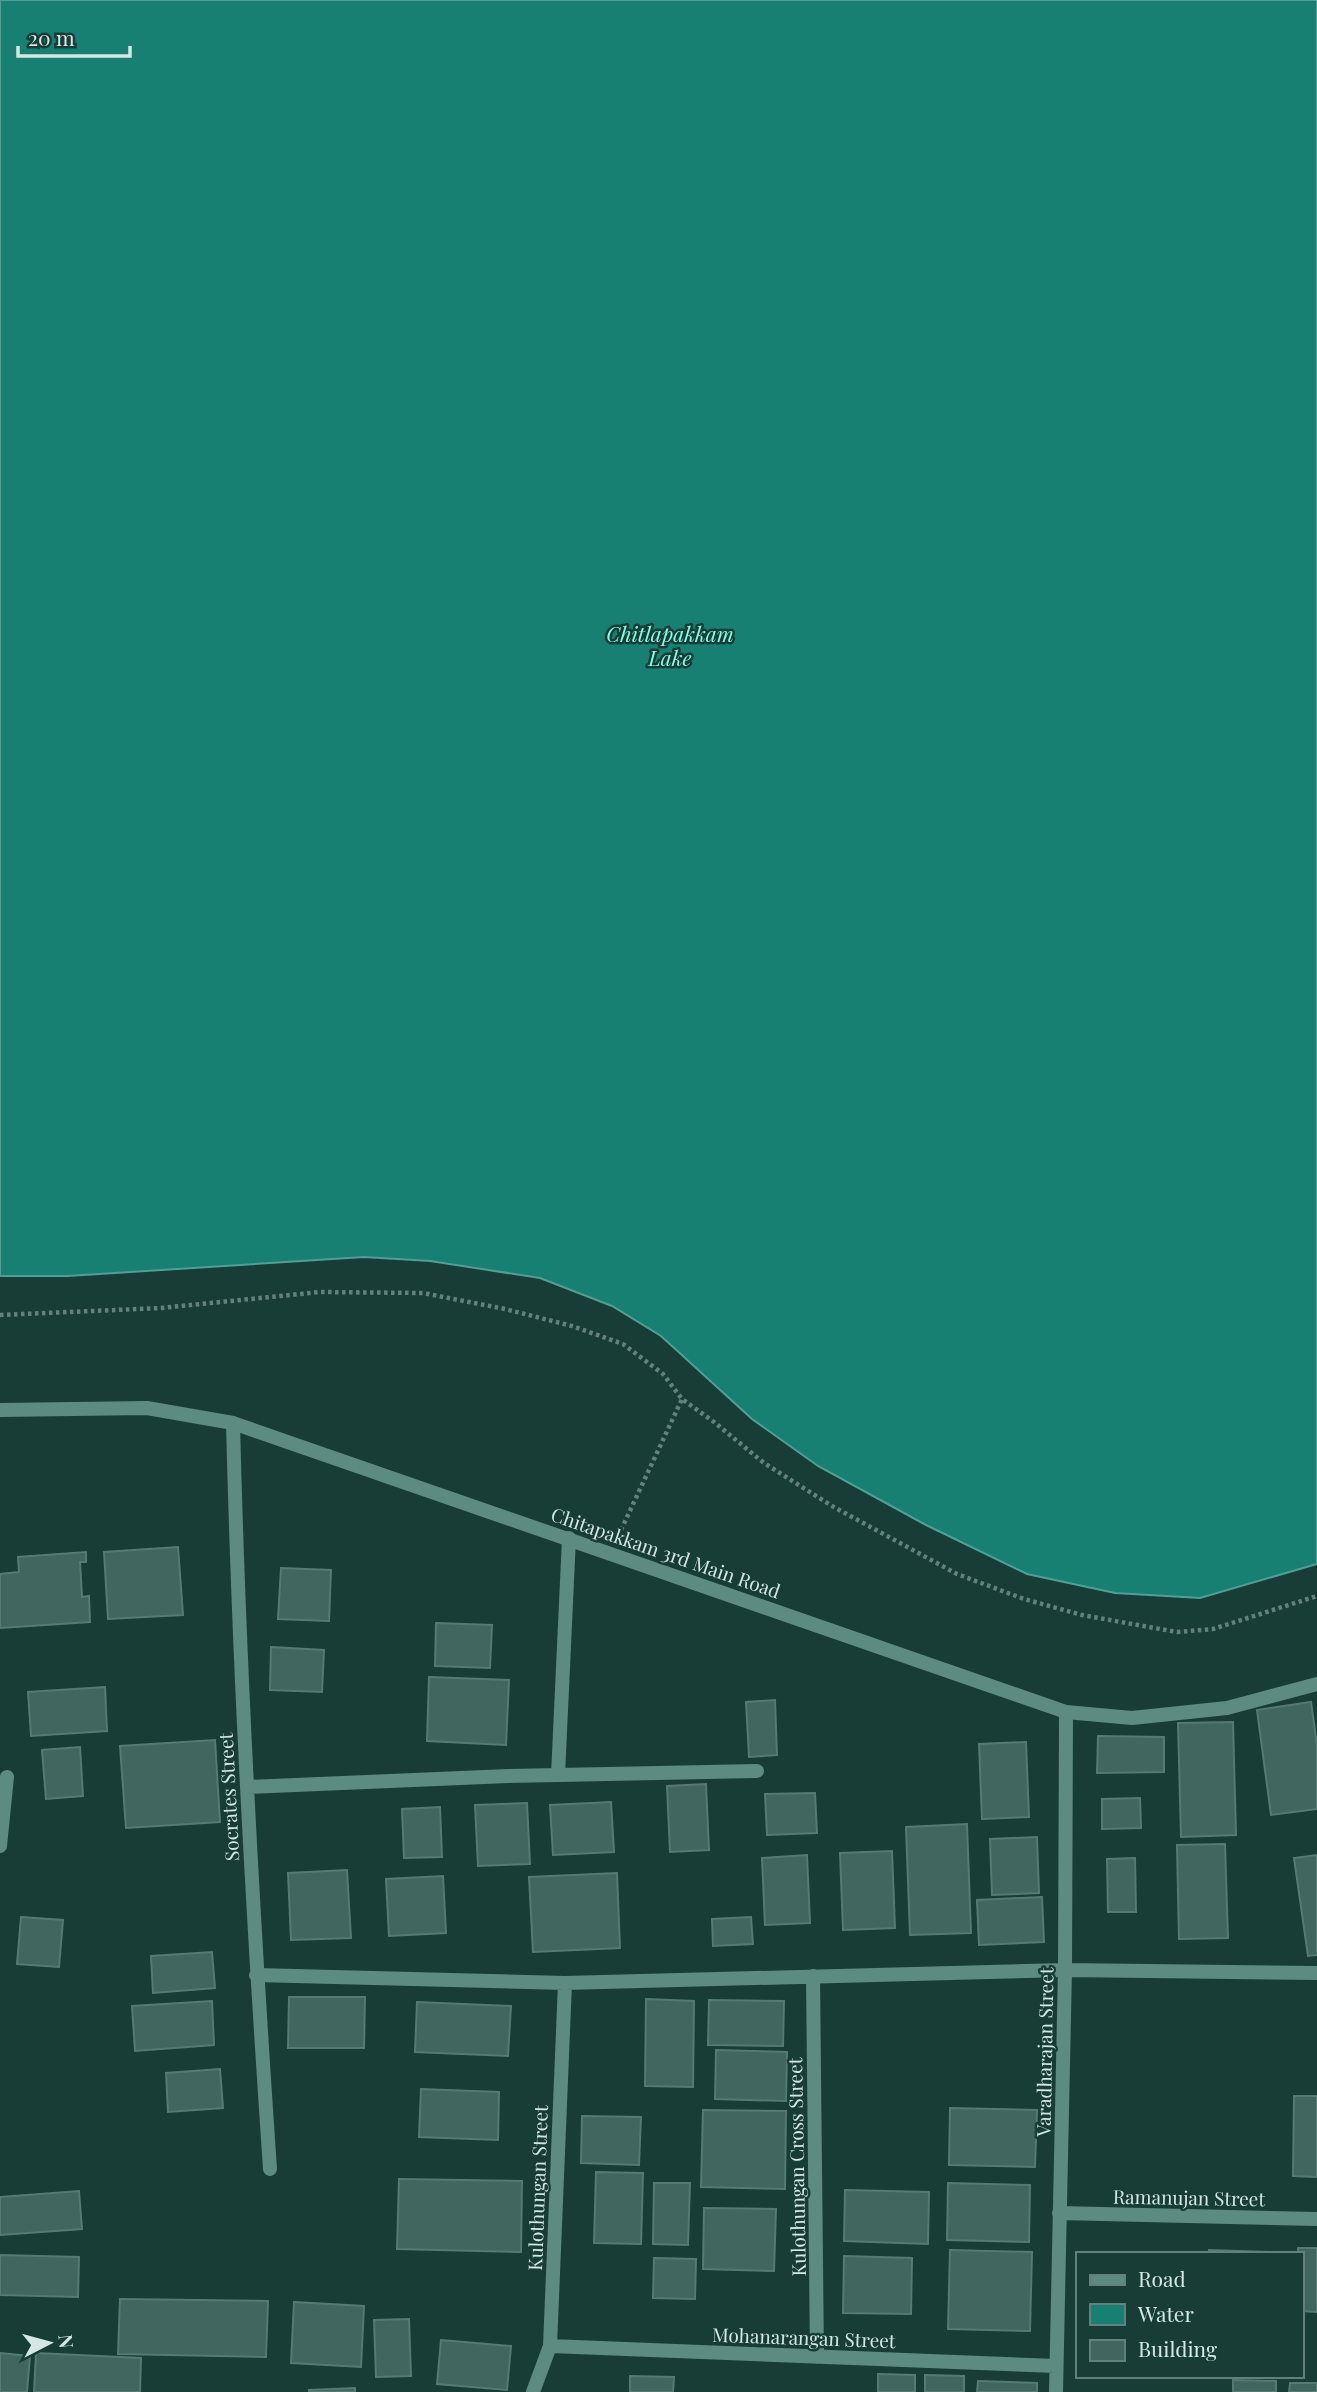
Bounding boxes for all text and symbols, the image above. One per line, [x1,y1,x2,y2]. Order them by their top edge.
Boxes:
scale bar [18,14,130,58]
text: 20 m [28,23,75,51]
water label: Chitlapakkam Lake [606,619,734,671]
street label: Chitapakkam 3rd Main Road [548,1500,784,1604]
street label: Socrates Street [212,1732,244,1862]
street label: Varadharajan Street [1030,1967,1058,2138]
street label: Kulothungan Cross Street [781,2057,811,2277]
street label: Kulothungan Street [521,2105,553,2271]
street label: Ramanujan Street [1113,2183,1266,2211]
legend [1076,2252,1303,2378]
text: Road [1138,2264,1186,2292]
text: Water [1137,2299,1194,2327]
north arrow [14,2308,84,2378]
street label: Mohanarangan Street [712,2321,896,2353]
text: N [53,2333,81,2350]
text: Building [1138,2334,1217,2362]

